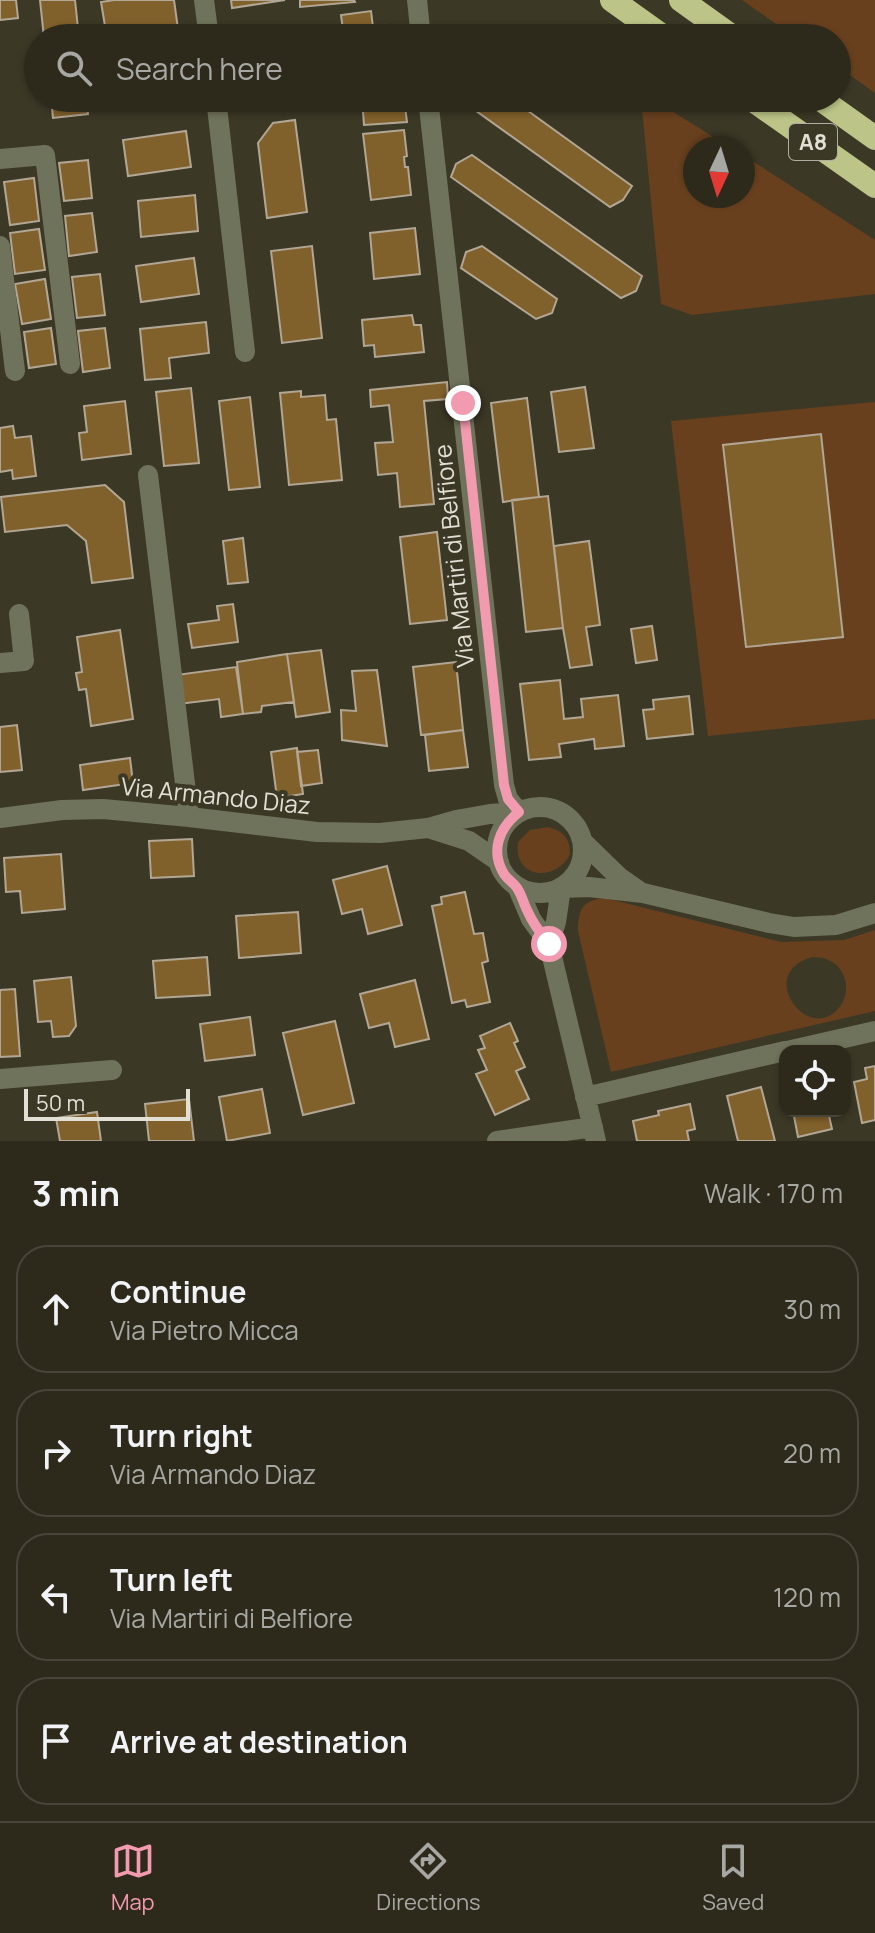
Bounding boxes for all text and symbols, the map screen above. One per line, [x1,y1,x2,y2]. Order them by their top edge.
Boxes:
search box [24,24,851,112]
icon: search [52,46,96,90]
text: Search here [116,48,283,89]
road number: A8 [789,124,837,160]
north arrow [683,136,755,208]
route end [445,385,481,421]
street label: Via Martiri di Belfiore [425,443,481,669]
street label: Via Armando Diaz [120,769,312,821]
route start [531,926,567,962]
map controls [779,1045,851,1117]
button: locate [779,1045,851,1117]
scale bar [24,1085,190,1121]
text: 50 m [36,1088,85,1118]
text: 3 min [32,1170,120,1216]
text: Walk · 170 m [704,1175,843,1211]
text: Continue [110,1271,246,1312]
icon: ahead [34,1287,78,1331]
text: 30 m [784,1291,841,1327]
text: Via Pietro Micca [110,1312,299,1348]
text: Turn right [110,1415,253,1456]
icon: right [34,1431,78,1475]
text: 20 m [783,1435,841,1471]
text: Via Armando Diaz [110,1456,316,1492]
text: Turn left [110,1559,233,1600]
icon: left [34,1575,78,1619]
text: 120 m [773,1579,841,1615]
text: Via Martiri di Belfiore [110,1600,353,1636]
icon: arrive [34,1719,78,1763]
text: Arrive at destination [110,1721,408,1762]
tab: Map [111,1839,155,1917]
tab: Directions [376,1839,481,1917]
tab: Saved [702,1839,764,1917]

